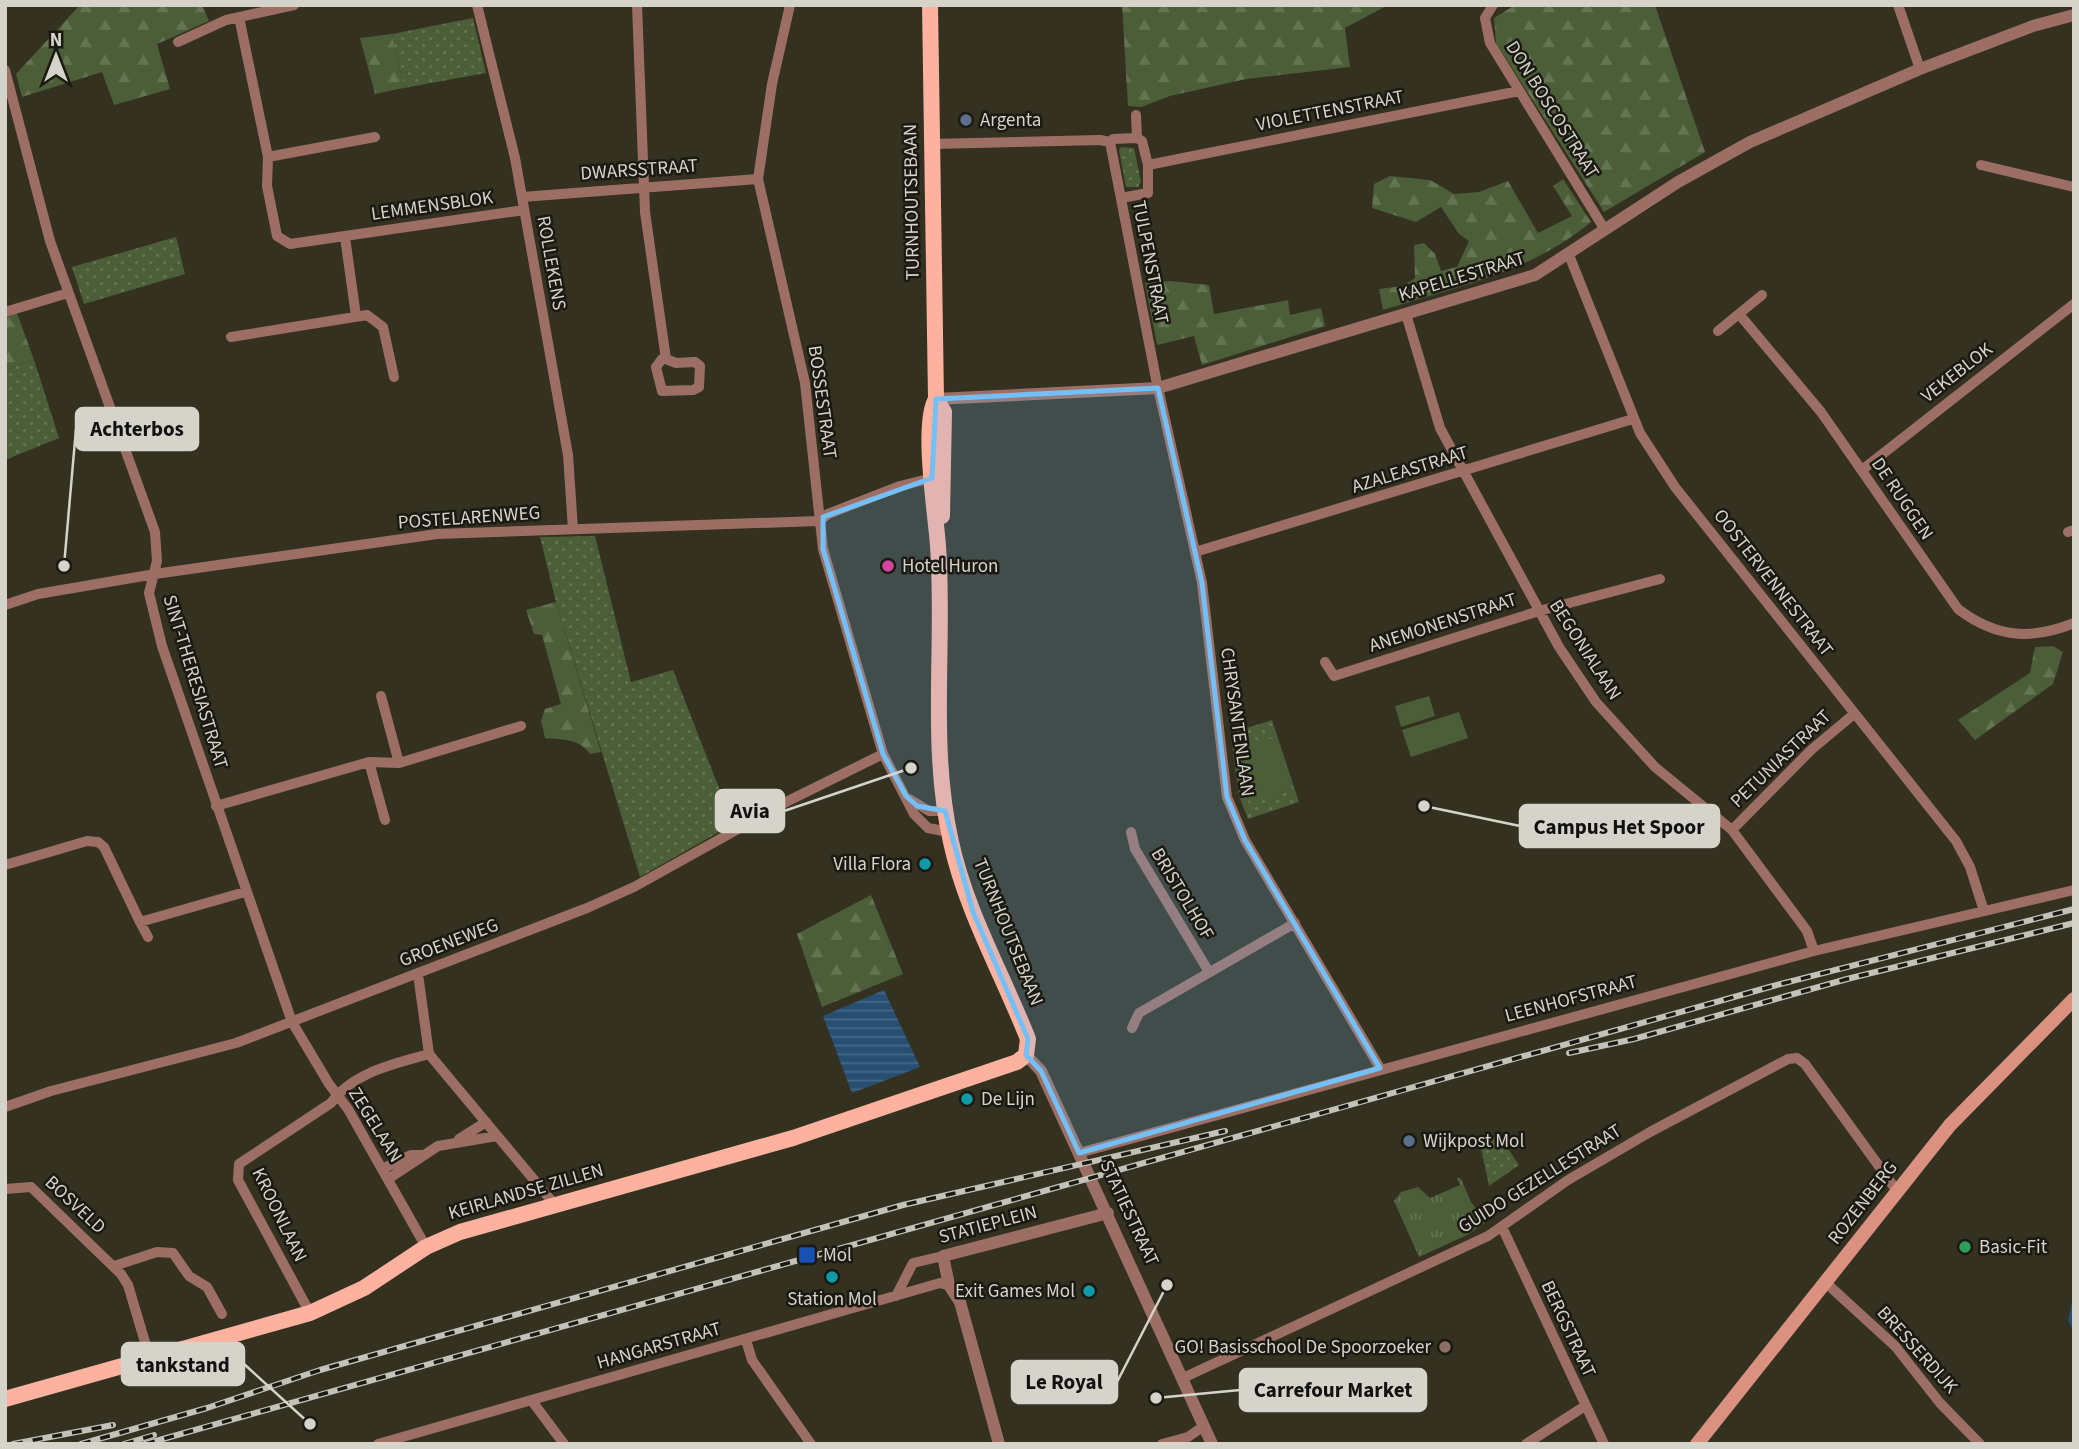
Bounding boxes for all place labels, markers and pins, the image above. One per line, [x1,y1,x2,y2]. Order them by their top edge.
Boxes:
place label: Argenta [980,107,1041,134]
marker: Argenta [958,112,974,128]
callout: Achterbos [76,408,198,450]
place label: Hotel Huron [902,553,998,580]
marker: Hotel Huron [880,558,896,574]
callout: Avia [716,790,784,832]
callout: Campus Het Spoor [1520,805,1719,847]
place label: Villa Flora [833,851,911,878]
marker: Villa Flora [917,856,933,872]
place label: De Lijn [981,1086,1035,1113]
marker: De Lijn [959,1091,975,1107]
place label: Wijkpost Mol [1423,1128,1524,1155]
marker: Wijkpost Mol [1401,1133,1417,1149]
place label: Basic-Fit [1979,1234,2048,1261]
marker: Basic-Fit [1957,1239,1973,1255]
place label: Mol [823,1242,852,1269]
marker: Mol [797,1245,817,1265]
marker: Station Mol [824,1269,840,1285]
place label: Exit Games Mol [955,1278,1075,1305]
marker: Exit Games Mol [1081,1283,1097,1299]
place label: Station Mol [787,1286,877,1313]
place label: GO! Basisschool De Spoorzoeker [1174,1334,1431,1361]
marker: GO! Basisschool De Spoorzoeker [1437,1339,1453,1355]
callout: tankstand [122,1343,244,1385]
callout: Le Royal [1012,1361,1117,1403]
callout: Carrefour Market [1240,1369,1426,1411]

